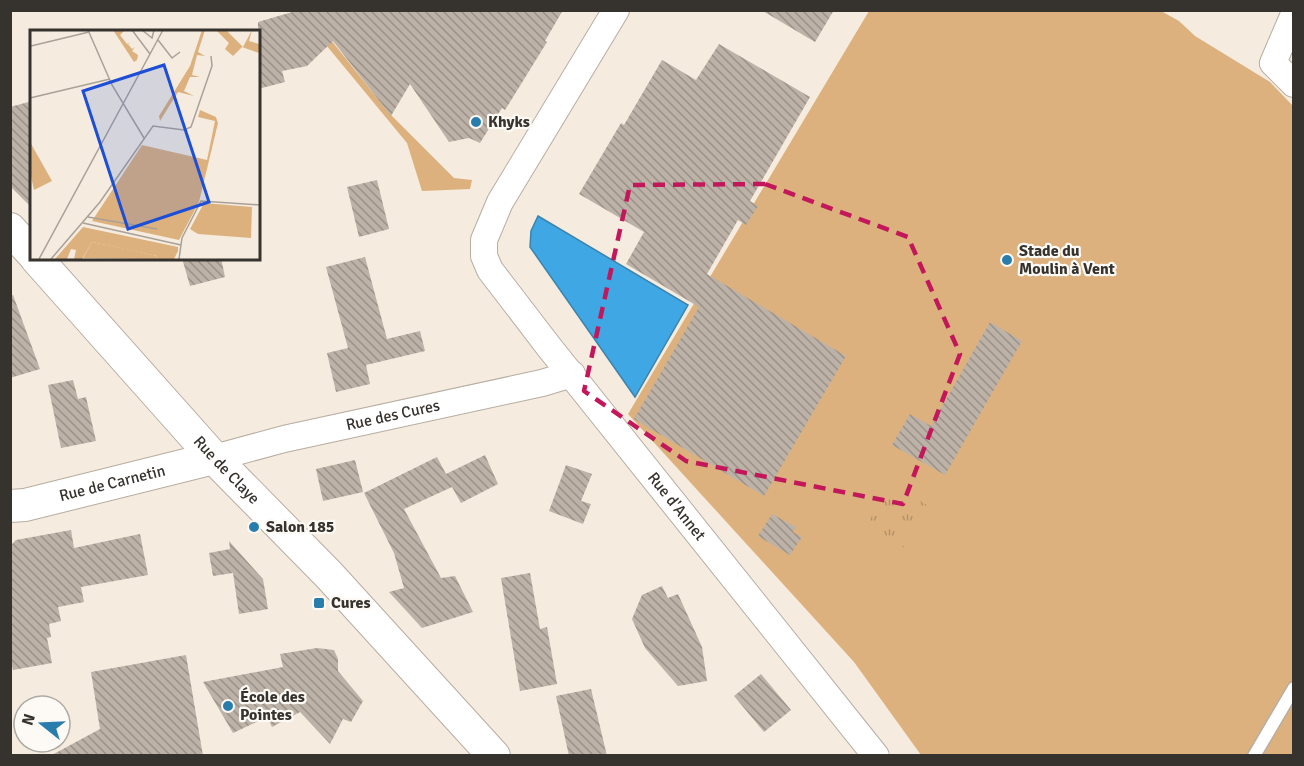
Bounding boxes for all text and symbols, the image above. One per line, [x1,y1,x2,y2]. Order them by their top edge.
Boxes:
inset map [30,30,260,260]
place label: Khyks [488,112,530,132]
marker: Khyks [469,115,483,129]
place label: Stade du Moulin à Vent [1019,241,1115,279]
marker: Stade du Moulin à Vent [1000,253,1014,267]
street label: Rue des Cures [344,395,442,435]
street label: Rue de Claye [189,432,264,508]
street label: Rue de Carnetin [57,460,167,506]
street label: Rue d'Annet [643,468,710,545]
place label: Salon 185 [266,517,335,537]
marker: Salon 185 [247,520,261,534]
place label: Cures [331,593,371,613]
marker: Cures [312,596,326,610]
place label: École des Pointes [240,687,305,725]
north arrow [12,694,72,754]
marker: École des Pointes [221,699,235,713]
text: N [17,711,40,728]

